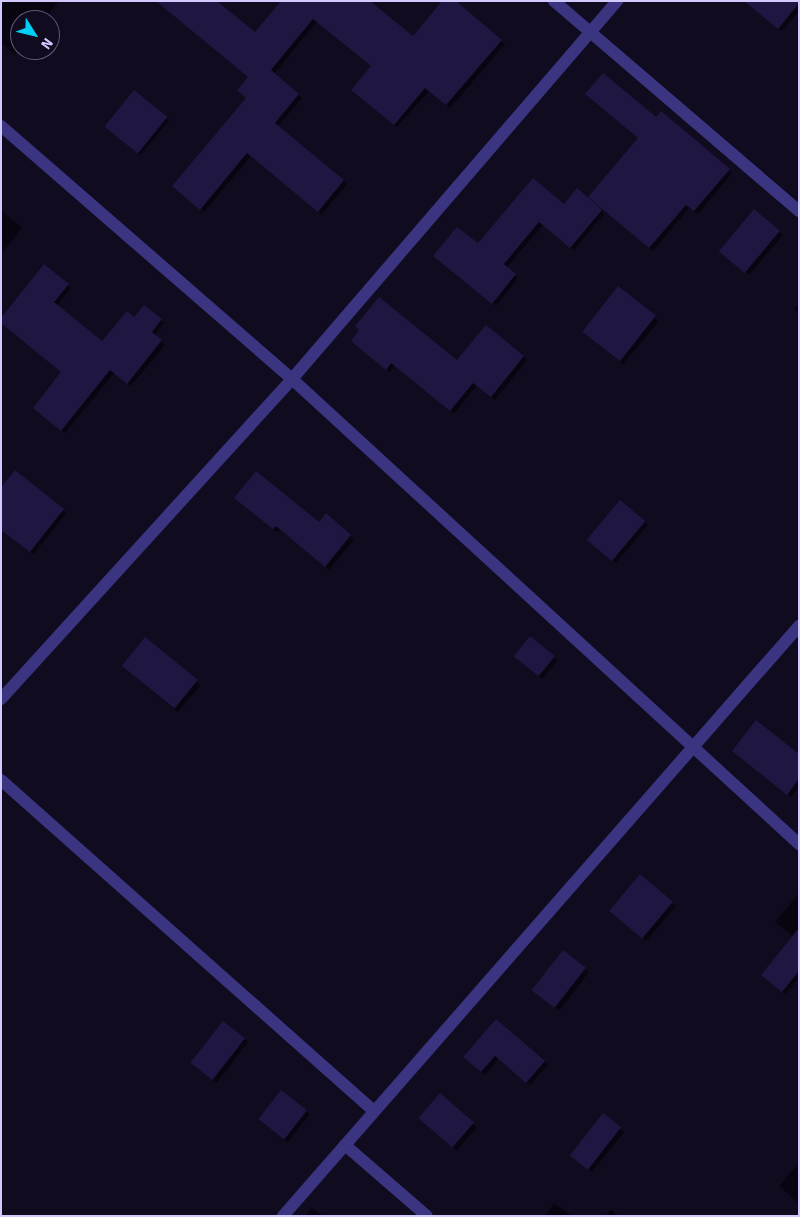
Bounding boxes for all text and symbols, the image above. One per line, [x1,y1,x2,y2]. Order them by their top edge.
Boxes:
north arrow [10,10,60,60]
text: N [37,35,56,52]

